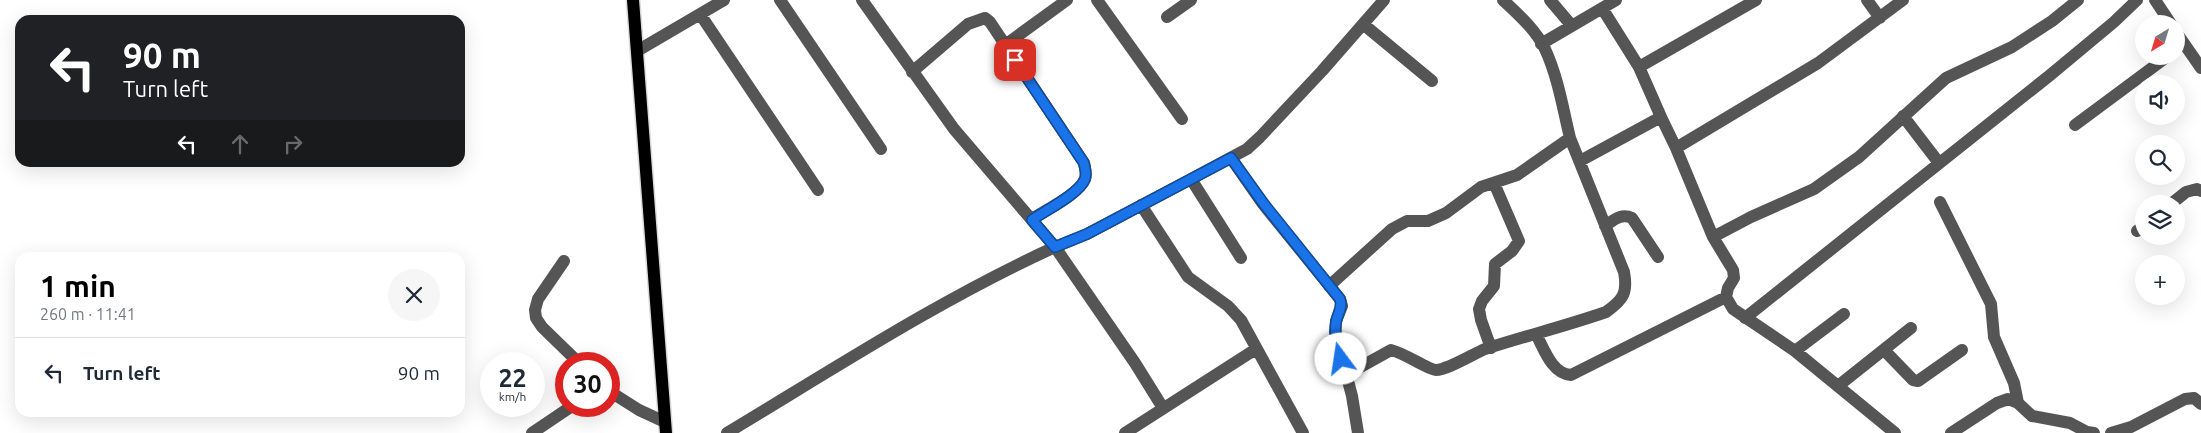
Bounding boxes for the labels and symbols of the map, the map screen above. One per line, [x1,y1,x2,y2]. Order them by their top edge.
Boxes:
north arrow [2135,15,2185,65]
pin [994,39,1036,81]
position arrow [1314,332,1366,384]
speed limit sign: 30 [555,352,620,417]

